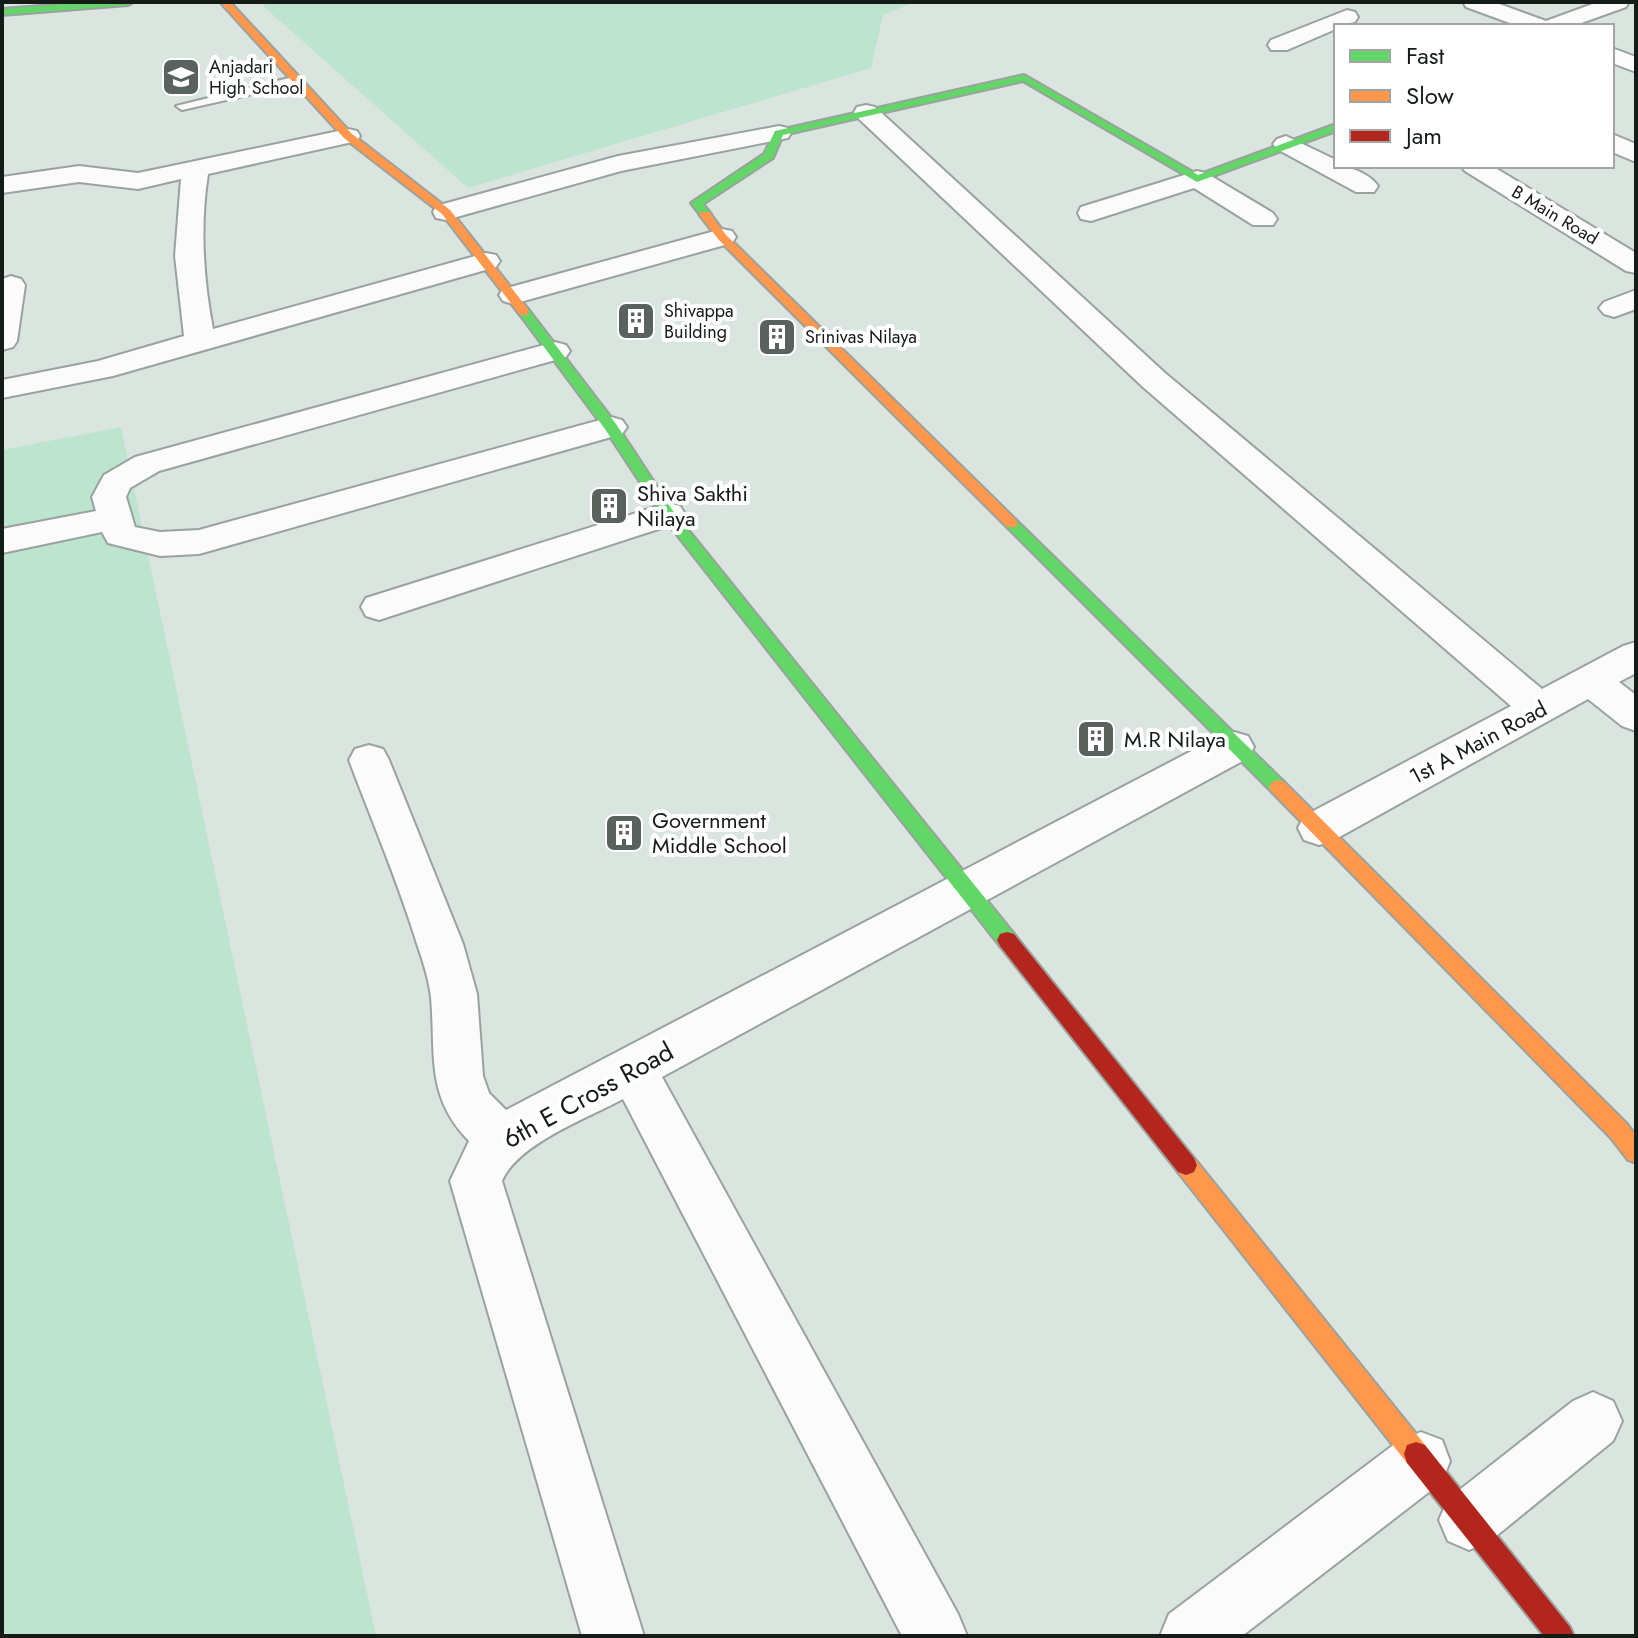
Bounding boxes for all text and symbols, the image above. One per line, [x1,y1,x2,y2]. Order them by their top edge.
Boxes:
legend [1334,24,1614,168]
text: Fast [1406,38,1444,73]
place label: Anjadari High School [209,54,303,101]
school or university icon: Anjadari High School [160,56,202,98]
text: Slow [1406,78,1454,113]
text: Jam [1403,118,1442,153]
street label: B Main Road [1507,179,1603,251]
place label: Shivappa Building [664,298,734,345]
building icon: Shivappa Building [615,300,657,342]
building icon: Srinivas Nilaya [756,316,798,358]
place label: Srinivas Nilaya [805,324,917,350]
place label: Shiva Sakthi Nilaya [637,477,748,534]
building icon: Shiva Sakthi Nilaya [588,485,630,527]
street label: 1st A Main Road [1404,692,1552,792]
building icon: M.R Nilaya [1075,718,1117,760]
place label: M.R Nilaya [1124,723,1226,755]
place label: Government Middle School [652,804,787,861]
building icon: Government Middle School [603,812,645,854]
street label: 6th E Cross Road [496,1032,680,1158]

